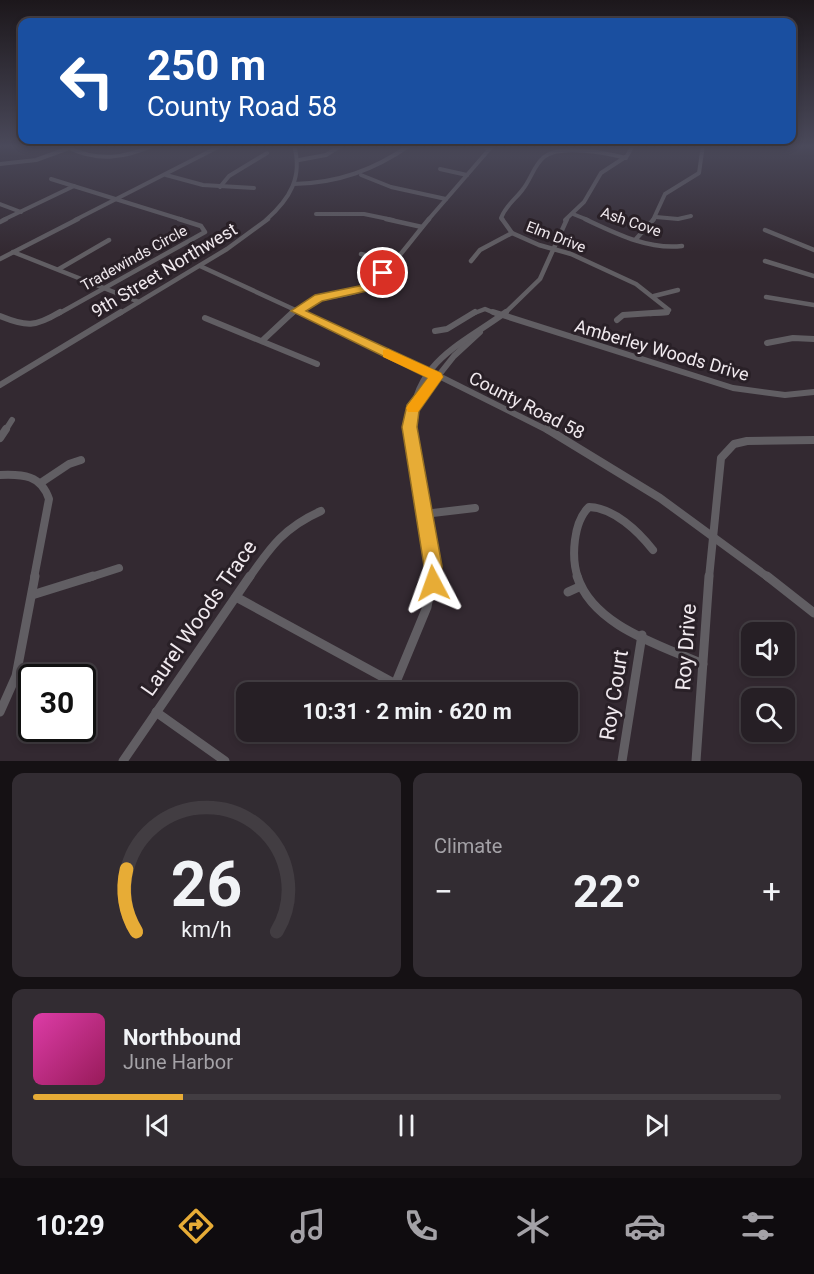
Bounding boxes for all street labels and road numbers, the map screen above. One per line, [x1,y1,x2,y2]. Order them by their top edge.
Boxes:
street label: Ash Cove [598,203,664,241]
street label: Elm Drive [523,217,589,257]
street label: 9th Street Northwest [87,218,241,322]
street label: Tradewinds Circle [78,221,190,295]
street label: Amberley Woods Drive [572,315,752,385]
street label: County Road 58 [466,367,588,443]
street label: Laurel Woods Trace [136,536,262,700]
street label: Roy Drive [671,603,701,691]
street label: Roy Court [595,648,633,742]

